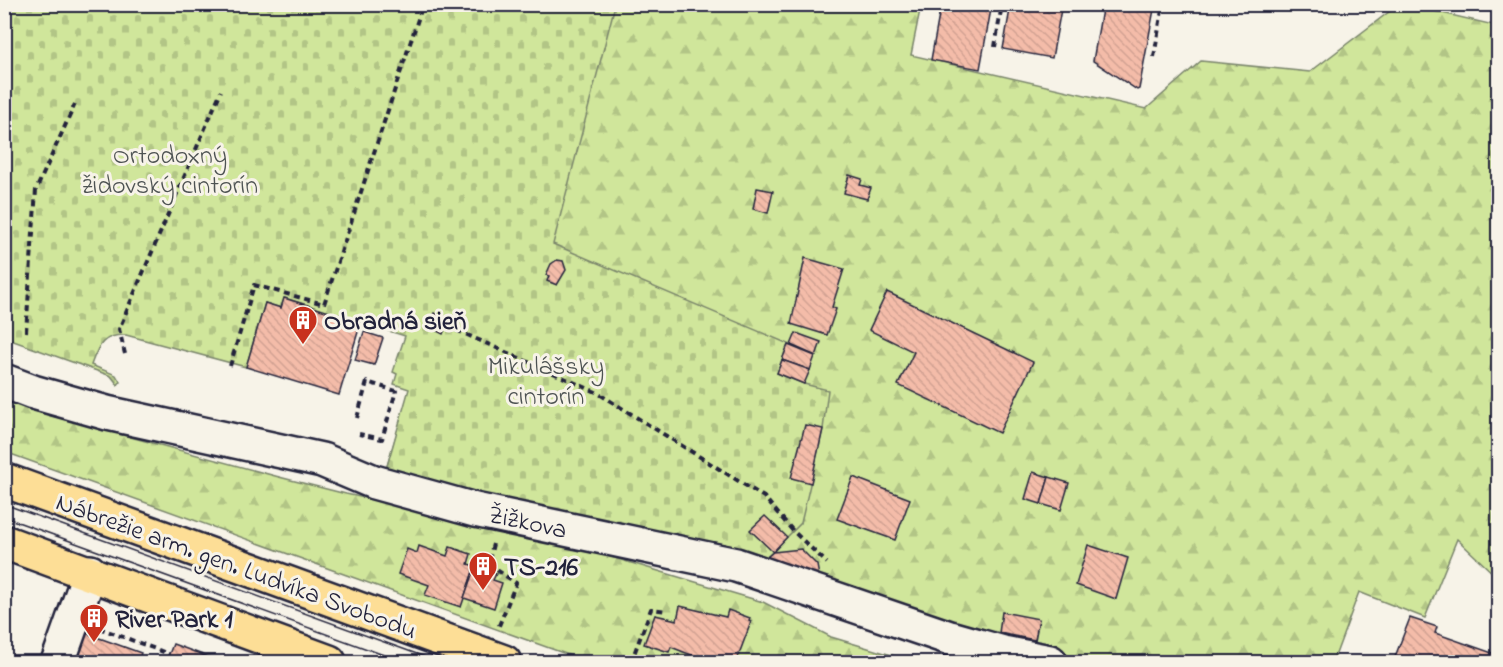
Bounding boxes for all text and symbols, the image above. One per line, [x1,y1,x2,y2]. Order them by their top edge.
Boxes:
park label: Ortodoxný židovský cintorín [82,138,258,206]
building icon: Obradná sieň [287,304,319,346]
place label: Obradná sieň [324,304,467,342]
park label: Mikulášsky cintorín [488,349,604,417]
street label: Nábrežie arm. gen. Ludvíka Svobodu [50,485,422,651]
street label: Žižkova [485,497,570,551]
building icon: TS-216 [467,550,499,592]
place label: TS-216 [504,550,579,588]
building icon: River Park 1 [78,602,110,644]
place label: River Park 1 [115,602,234,640]

